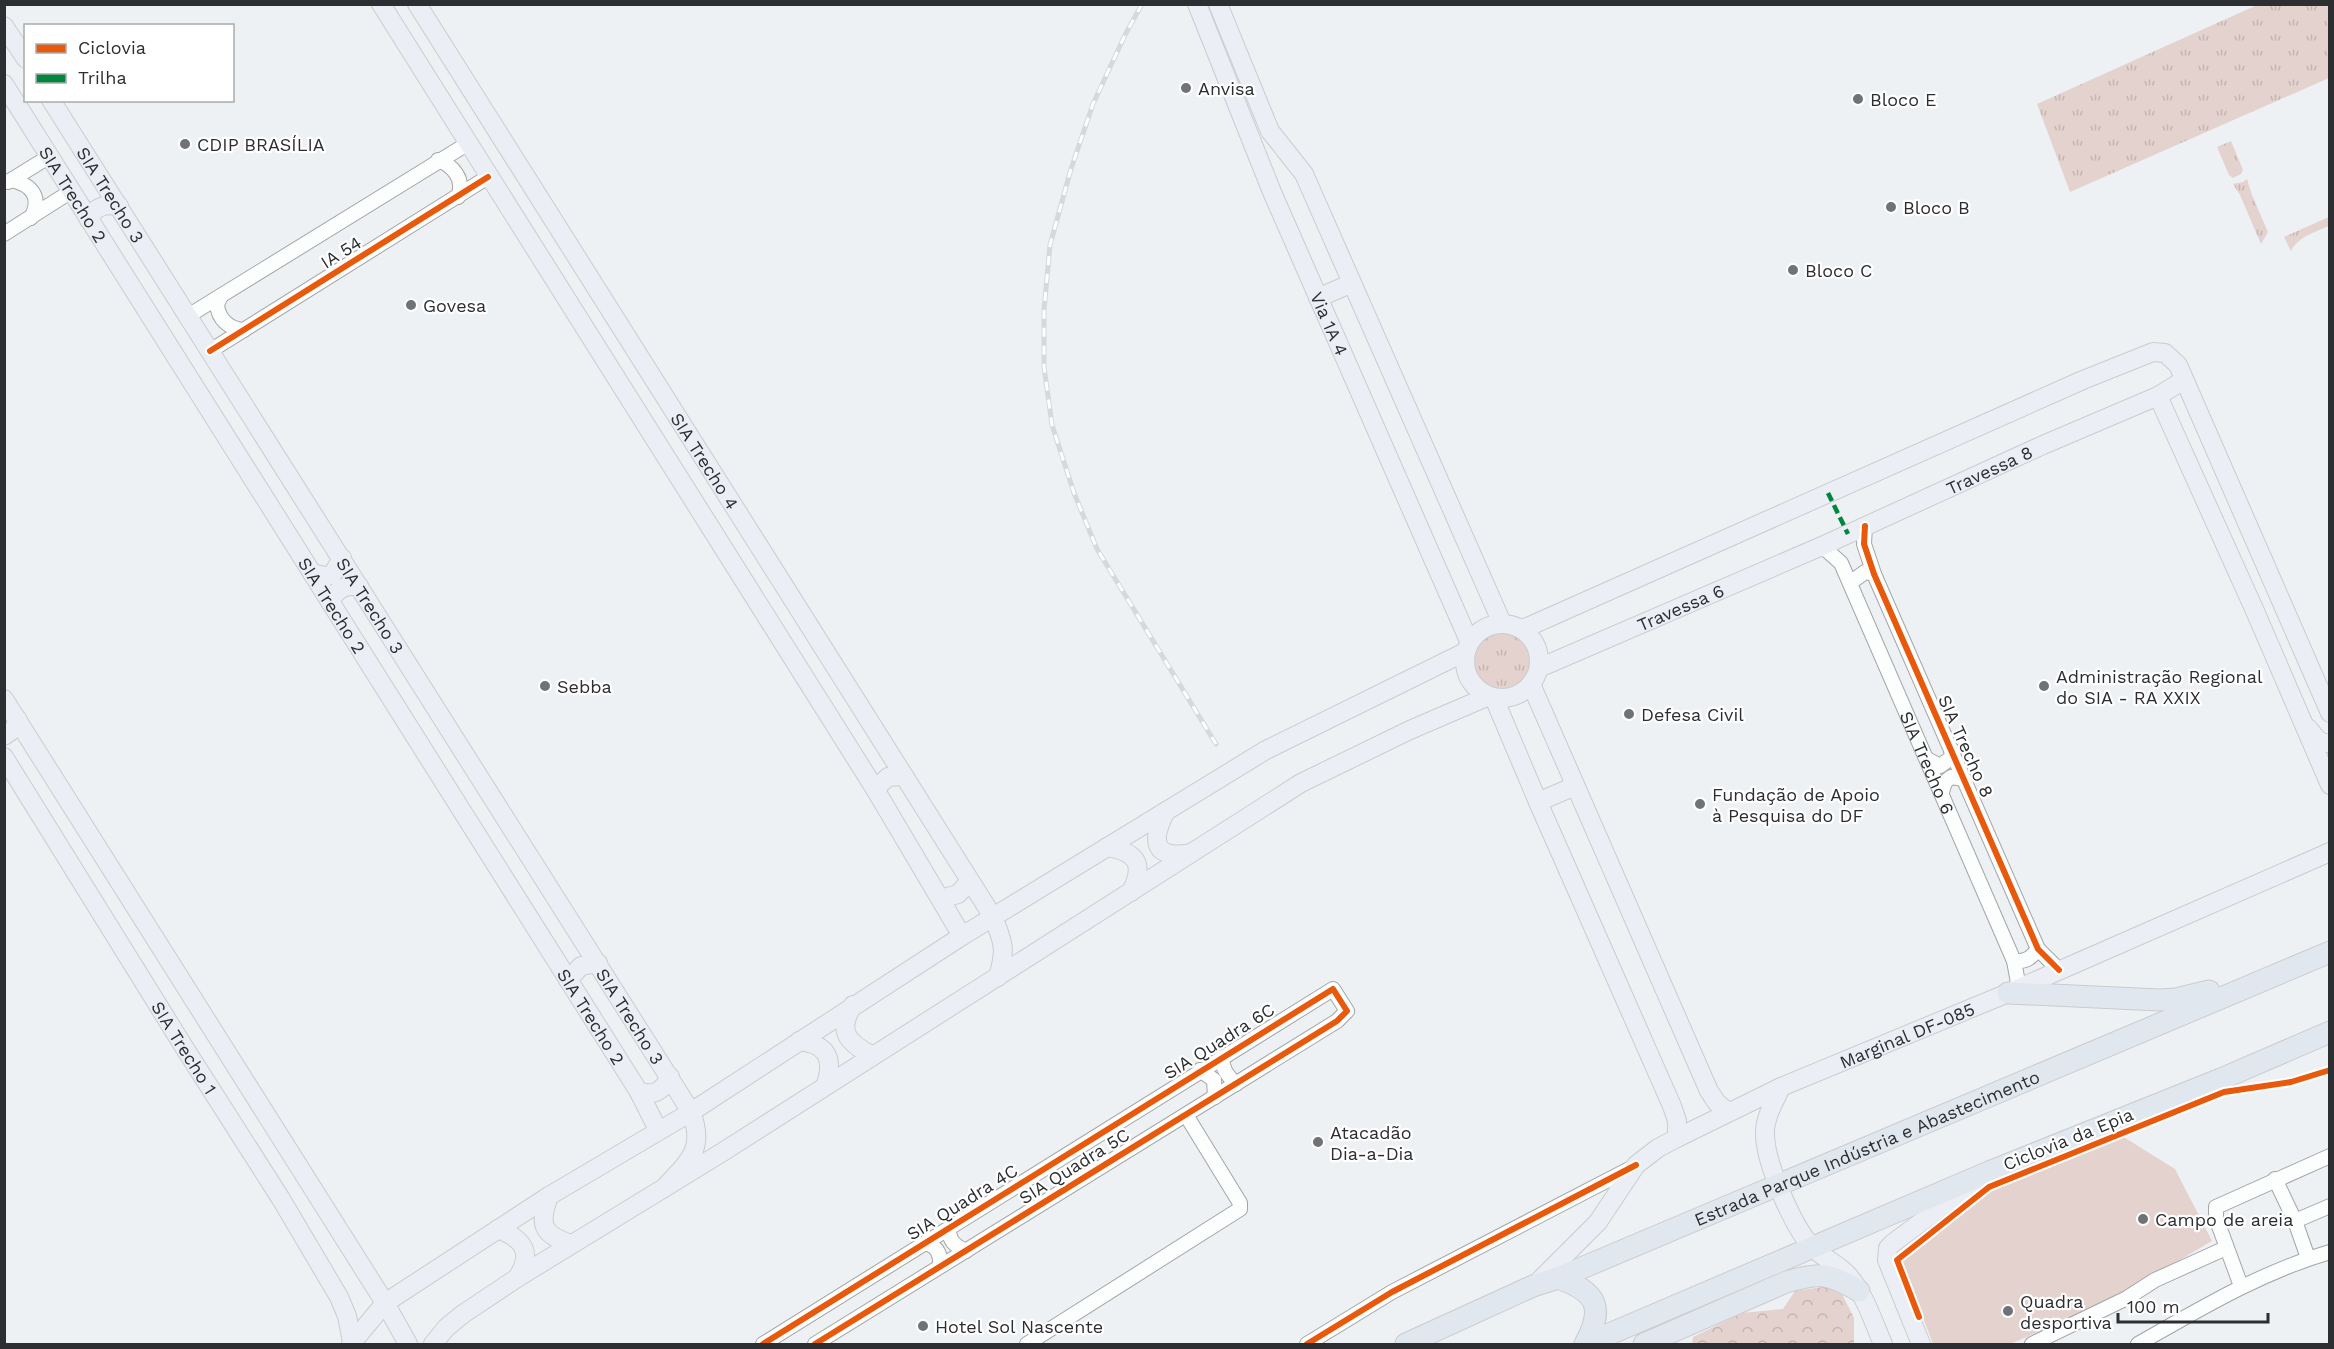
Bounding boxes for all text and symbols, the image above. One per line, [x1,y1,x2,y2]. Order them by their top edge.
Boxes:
legend [24,24,234,102]
text: Ciclovia [78,37,146,58]
text: Trilha [78,67,127,88]
place label: Anvisa [1198,78,1255,99]
marker: Anvisa [1179,81,1193,95]
place label: Bloco E [1870,89,1937,110]
marker: Bloco E [1851,92,1865,106]
place label: CDIP BRASÍLIA [197,134,325,155]
marker: CDIP BRASÍLIA [178,137,192,151]
street label: SIA Trecho 2 [35,142,111,246]
street label: SIA Trecho 3 [73,143,149,247]
place label: Bloco B [1903,197,1970,218]
marker: Bloco B [1884,200,1898,214]
street label: IA 54 [317,231,365,273]
place label: Bloco C [1805,260,1872,281]
marker: Bloco C [1786,263,1800,277]
street label: Via 1A 4 [1307,288,1353,359]
place label: Govesa [423,295,486,316]
marker: Govesa [404,298,418,312]
street label: SIA Trecho 4 [667,409,743,513]
street label: Travessa 8 [1943,441,2036,498]
street label: SIA Trecho 2 [294,553,370,657]
street label: SIA Trecho 3 [332,554,409,657]
street label: Travessa 6 [1634,579,1727,635]
place label: Administração Regional do SIA - RA XXIX [2056,666,2263,708]
place label: Sebba [557,676,612,697]
marker: Sebba [538,679,552,693]
marker: Administração Regional do SIA - RA XXIX [2037,679,2051,693]
street label: SIA Trecho 8 [1934,691,1998,801]
place label: Defesa Civil [1641,704,1744,725]
marker: Defesa Civil [1622,707,1636,721]
street label: SIA Trecho 6 [1896,708,1959,817]
place label: Fundação de Apoio à Pesquisa do DF [1712,784,1880,826]
marker: Fundação de Apoio à Pesquisa do DF [1693,797,1707,811]
street label: SIA Trecho 2 [553,964,629,1068]
street label: SIA Trecho 3 [592,964,669,1068]
street label: SIA Trecho 1 [148,997,222,1098]
street label: Marginal DF-085 [1836,998,1978,1072]
street label: SIA Quadra 6C [1160,999,1278,1083]
street label: Estrada Parque Indústria e Abastecimento [1691,1065,2042,1230]
street label: Ciclovia da Epia [2000,1103,2136,1175]
place label: Atacadão Dia-a-Dia [1330,1122,1414,1164]
street label: SIA Quadra 5C [1015,1124,1133,1208]
marker: Atacadão Dia-a-Dia [1311,1135,1325,1149]
street label: SIA Quadra 4C [903,1160,1021,1244]
place label: Campo de areia [2155,1209,2293,1230]
marker: Campo de areia [2136,1212,2150,1226]
scale bar [2118,1286,2268,1324]
place label: Quadra desportiva [2020,1291,2112,1333]
text: 100 m [2127,1296,2180,1317]
marker: Quadra desportiva [2001,1304,2015,1318]
place label: Hotel Sol Nascente [935,1316,1103,1337]
marker: Hotel Sol Nascente [916,1319,930,1333]

